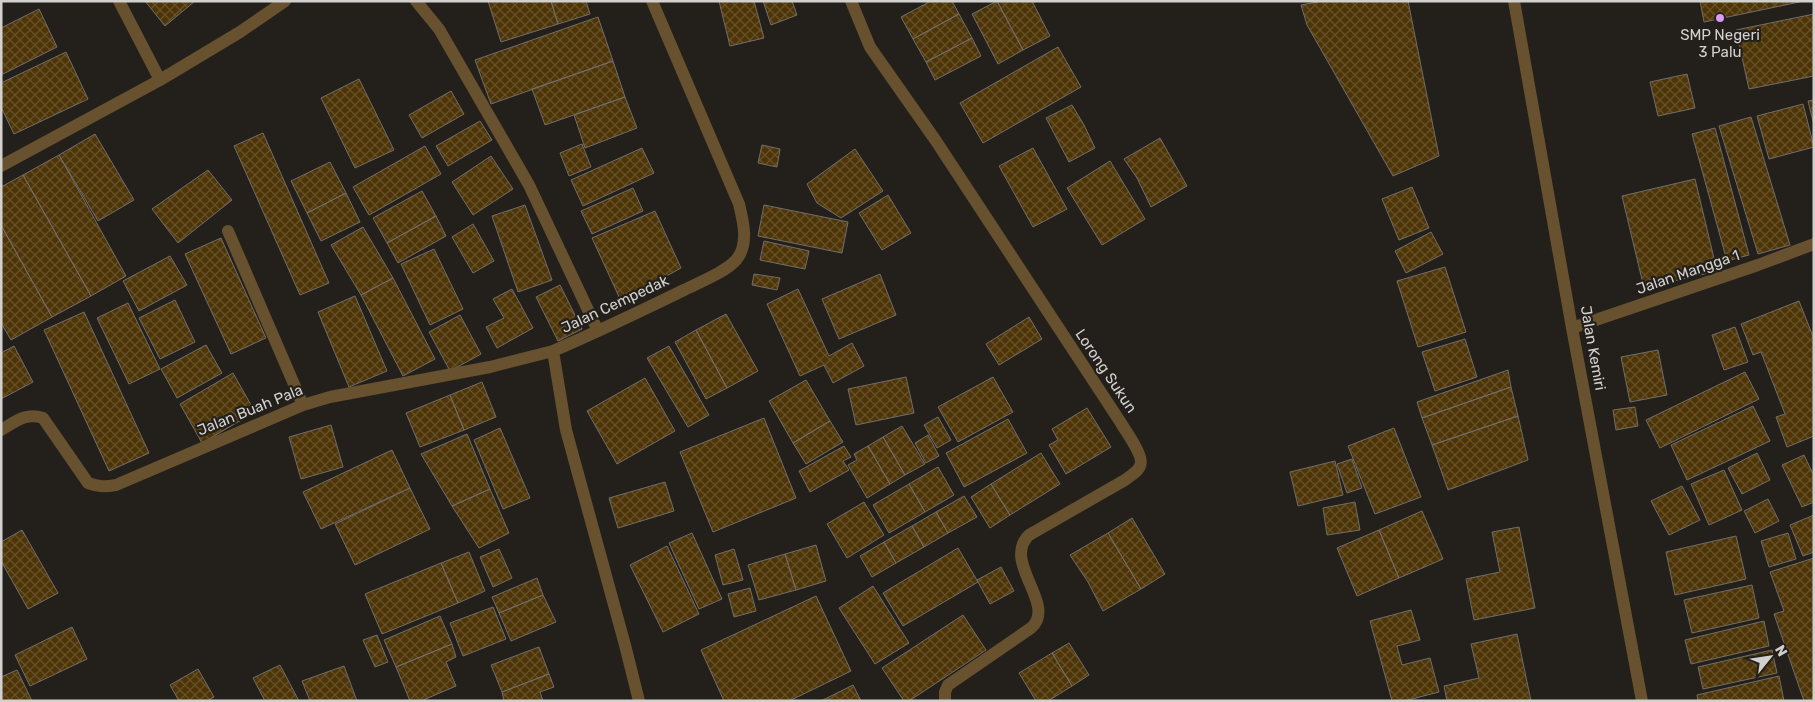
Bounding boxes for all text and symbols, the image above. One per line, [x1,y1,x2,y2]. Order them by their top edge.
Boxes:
marker: SMP Negeri 3 Palu [1714,12,1726,24]
place label: SMP Negeri 3 Palu [1680,26,1760,61]
street label: Jalan Mangga 1 [1634,246,1742,298]
street label: Jalan Cempedak [558,271,672,337]
street label: Jalan Kemiri [1577,304,1609,392]
street label: Lorong Sukun [1071,326,1141,416]
street label: Jalan Buah Pala [195,381,305,439]
north arrow [1745,632,1795,682]
text: N [1771,642,1791,659]

